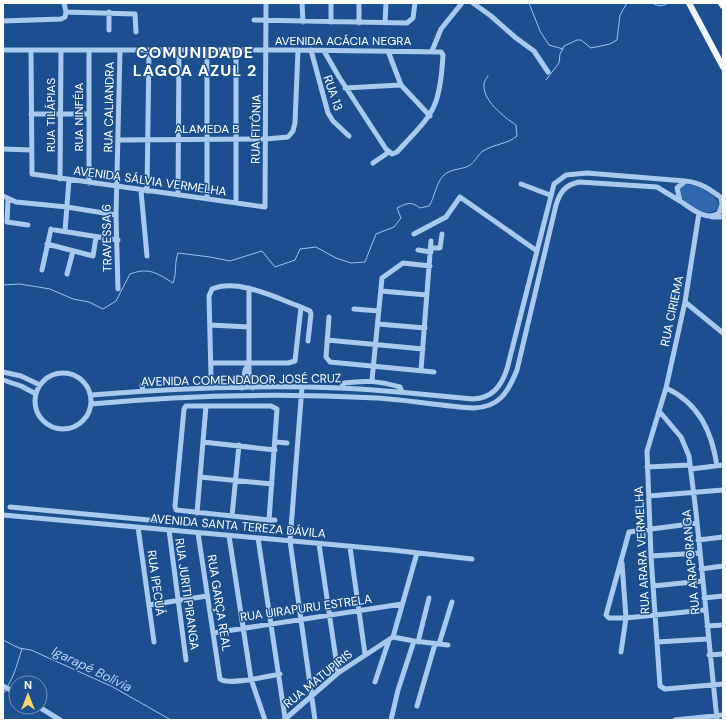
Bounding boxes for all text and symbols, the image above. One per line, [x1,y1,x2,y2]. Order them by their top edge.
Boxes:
street label: AVENIDA ACÁCIA NEGRA [275,33,411,49]
district label: COMUNIDADE LAGOA AZUL 2 [133,42,257,81]
street label: RUA CALIANDRA [100,61,118,153]
street label: RUA 13 [319,73,347,113]
street label: RUA TILÁPIAS [43,78,59,152]
street label: RUA NINFÉIA [71,82,87,152]
street label: RUA FITÔNIA [247,94,265,164]
street label: ALAMEDA B [174,121,240,137]
street label: AVENIDA SÁLVIA VERMELHA [72,162,228,200]
street label: TRAVESSA 6 [98,204,116,272]
street label: RUA CIRIEMA [657,274,687,348]
street label: AVENIDA COMENDADOR JOSÉ CRUZ [141,370,341,390]
street label: RUA ARARA VERMELHA [631,485,653,615]
street label: RUA ARAPORANGA [678,509,704,615]
street label: AVENIDA SANTA TEREZA DÁVILA [149,510,327,542]
street label: RUA JURITI PIRANGA [171,537,203,651]
street label: RUA IPECUÁ [143,549,169,617]
street label: RUA GARÇA REAL [203,553,235,653]
street label: RUA UIRAPURU ESTRELA [239,591,373,625]
water label: Igarapé Bolívia [49,642,135,696]
street label: RUA MATUPIRIS [280,646,356,712]
north arrow [8,675,48,715]
text: N [24,678,32,692]

